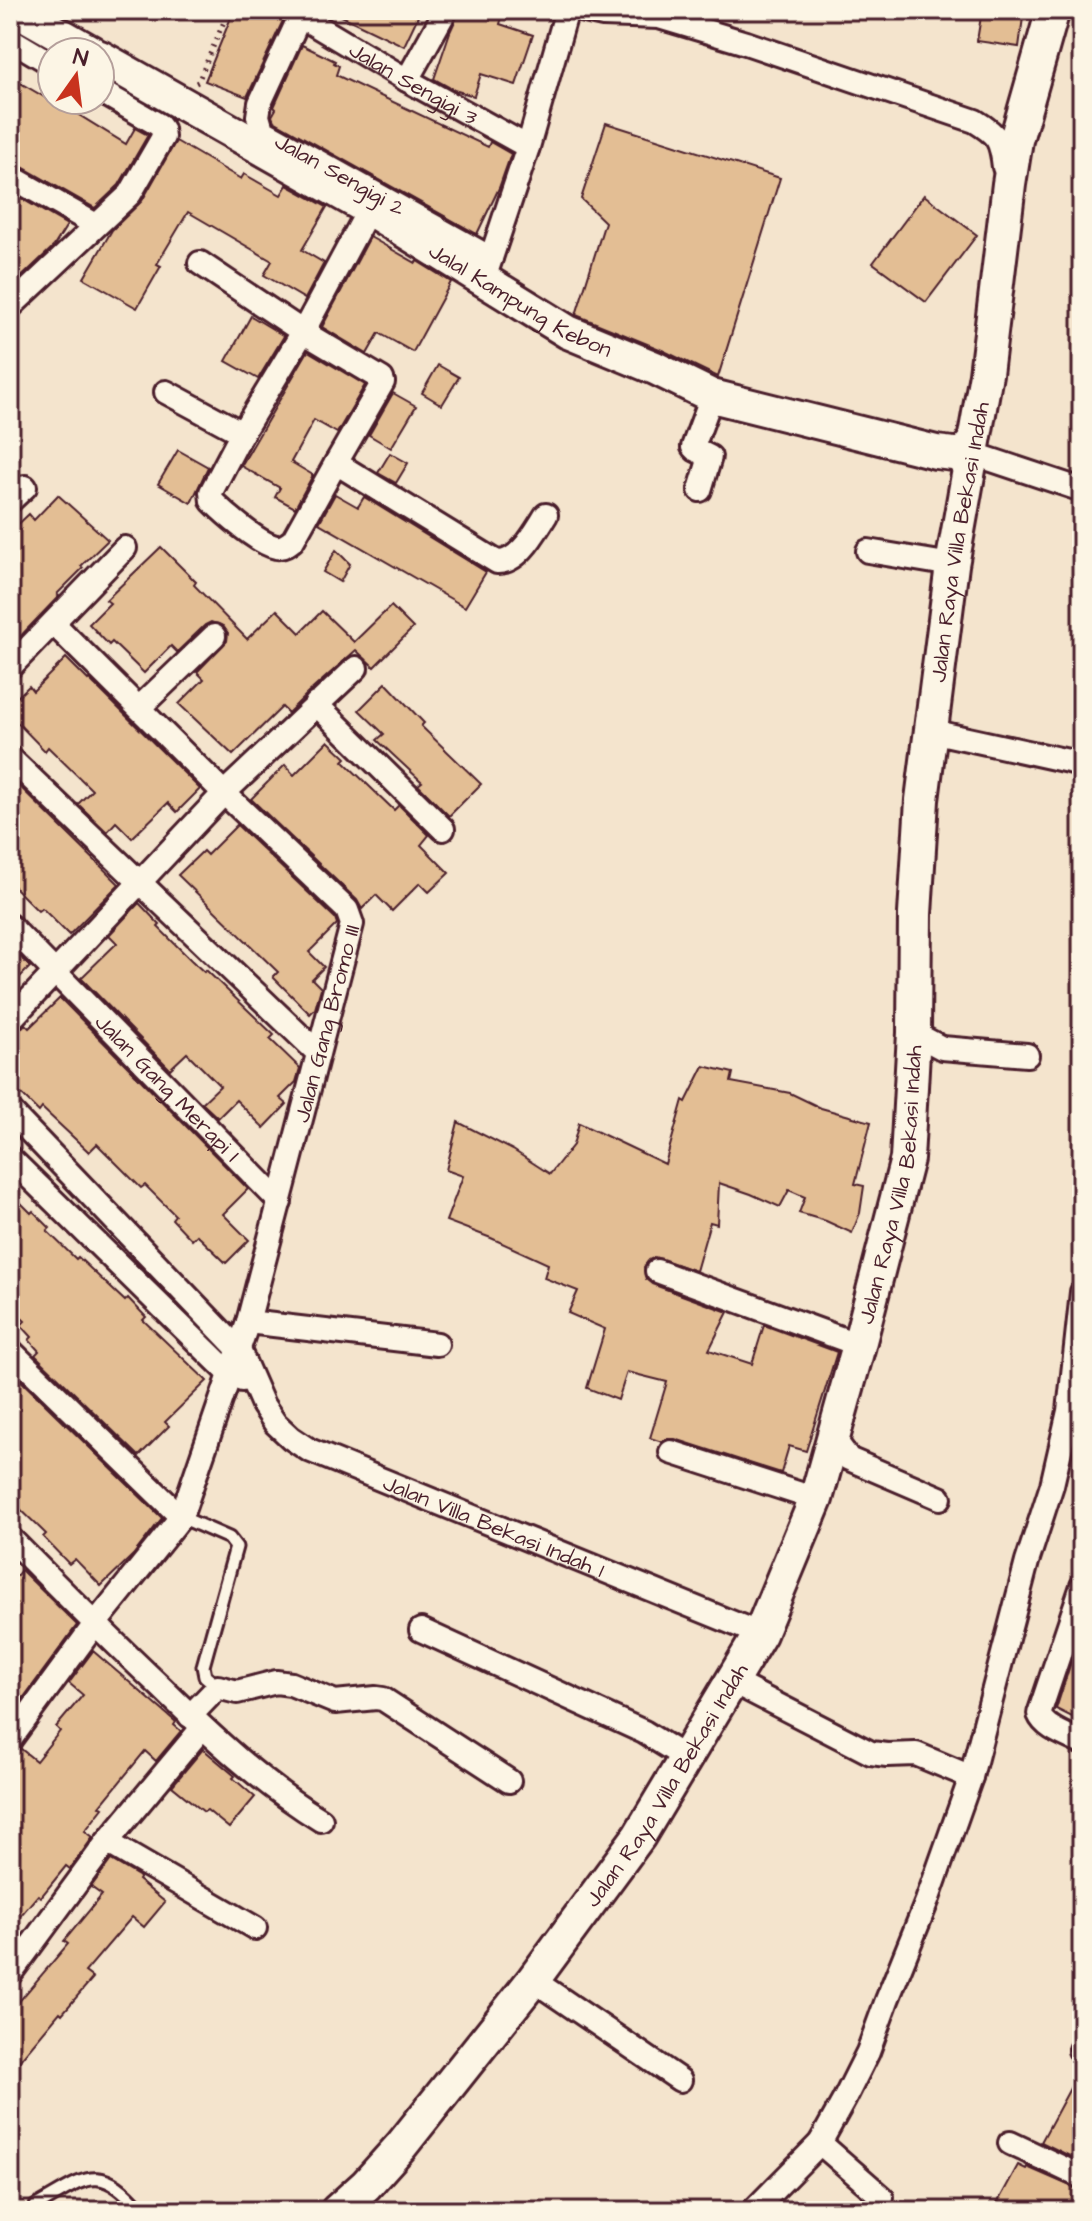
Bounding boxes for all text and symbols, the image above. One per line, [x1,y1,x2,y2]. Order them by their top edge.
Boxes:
street label: Jalan Sengigi 3 [343,35,483,133]
north arrow [36,36,116,116]
text: N [70,41,91,75]
street label: Jalan Sengigi 2 [269,126,411,224]
street label: Jalal Kampung Kebon [423,236,616,366]
street label: Jalan Raya Villa Bekasi Indah [923,399,998,684]
street label: Jalan Gang Bromo III [287,921,368,1126]
street label: Jalan Gang Merapi I [87,1008,247,1170]
street label: Jalan Raya Villa Bekasi Indah [851,1044,930,1328]
street label: Jalan Villa Bekasi Indah 1 [378,1468,609,1586]
street label: Jalan Raya Villa Bekasi Indah [578,1658,756,1914]

